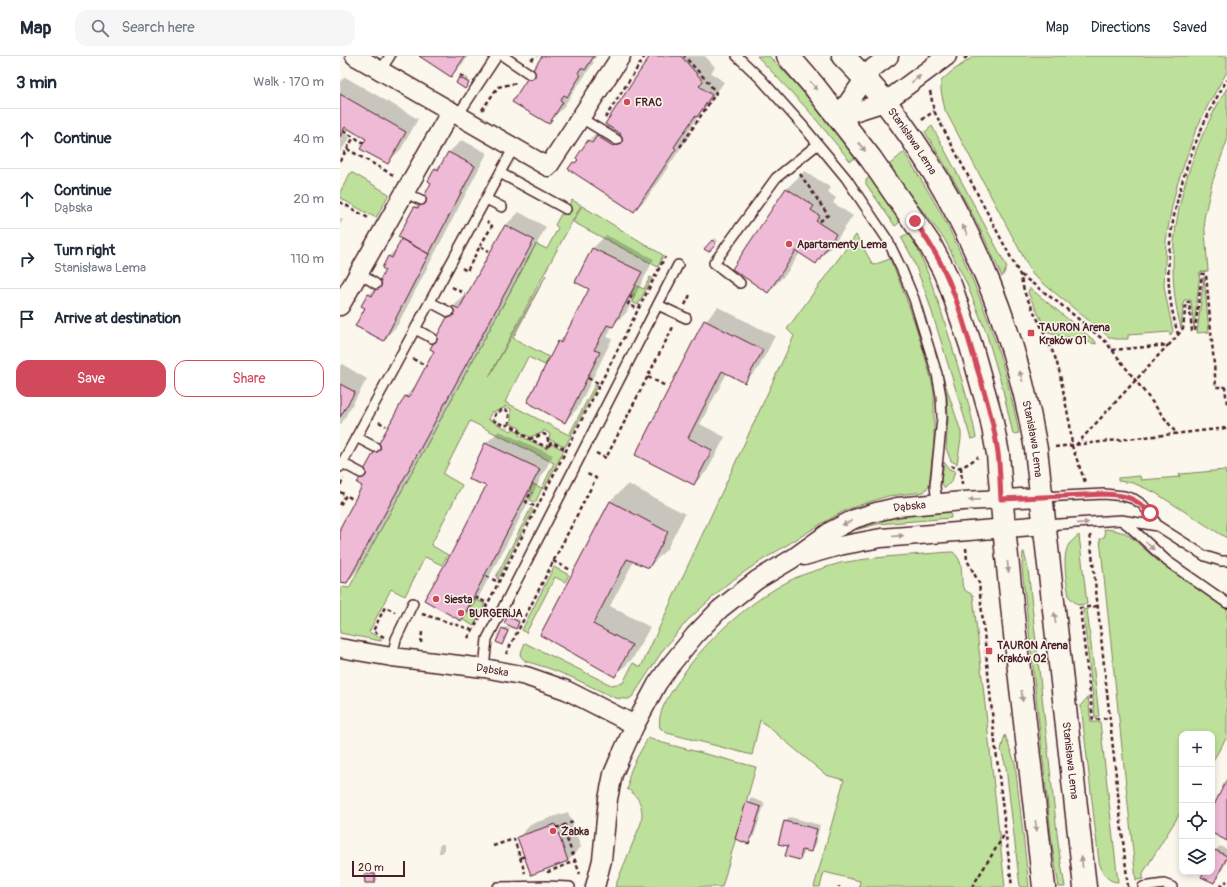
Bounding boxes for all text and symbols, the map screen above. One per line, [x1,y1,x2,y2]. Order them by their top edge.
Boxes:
search box [75,10,355,46]
text: Map [20,16,51,40]
icon: search [89,17,111,39]
text: Search here [121,18,195,37]
text: Map [1046,19,1069,36]
text: Directions [1091,19,1150,36]
text: Saved [1172,19,1207,36]
text: 3 min [16,72,57,93]
text: Walk · 170 m [253,74,324,90]
one-way arrow [910,75,921,83]
one-way arrow [809,80,818,91]
place label: FRAC [635,96,662,109]
marker: FRAC [622,97,632,107]
street label: Stanisława Lema [885,105,940,177]
icon: ahead [16,128,38,150]
text: Continue [54,129,112,148]
text: 40 m [293,131,324,147]
one-way arrow [858,142,866,153]
text: Continue [54,181,112,200]
icon: ahead [16,188,38,210]
text: 20 m [293,191,324,207]
text: Dąbska [54,200,93,216]
route end [906,212,924,230]
one-way arrow [962,224,968,236]
place label: Apartamenty Lema [797,238,887,251]
marker: Apartamenty Lema [784,239,794,249]
text: Turn right [54,241,115,260]
icon: right [16,248,38,270]
text: 110 m [291,251,324,267]
text: Stanisława Lema [54,260,146,276]
icon: arrive [16,308,38,330]
text: Arrive at destination [54,309,181,328]
place label: TAURON Arena Kraków 01 [1038,321,1110,347]
marker: TAURON Arena Kraków 01 [1026,328,1036,338]
button: Save [16,360,166,397]
button: Share [174,360,324,397]
one-way arrow [1017,370,1023,383]
street label: Stanisława Lema [1020,399,1046,478]
one-way arrow [967,497,980,503]
street label: Dąbska [892,498,926,514]
route start [1141,504,1159,522]
one-way arrow [1077,519,1089,526]
one-way arrow [842,520,853,526]
one-way arrow [892,533,904,540]
one-way arrow [1145,541,1155,551]
one-way arrow [1005,561,1011,573]
place label: Siesta [444,593,472,606]
marker: Siesta [431,594,441,604]
place label: BURGERiJA [469,607,523,620]
marker: BURGERiJA [456,608,466,618]
one-way arrow [1051,612,1058,624]
place label: TAURON Arena Kraków 02 [996,639,1068,665]
marker: TAURON Arena Kraków 02 [984,646,994,656]
street label: Dąbska [476,661,510,679]
one-way arrow [1019,690,1025,702]
street label: Stanisława Lema [1060,721,1082,800]
map controls [1179,731,1215,875]
button: + [1179,731,1215,767]
button: − [1179,767,1215,803]
button: locate [1179,803,1215,839]
one-way arrow [1033,819,1040,832]
place label: Żabka [561,825,589,838]
marker: Żabka [548,826,558,836]
button: layers [1179,839,1215,875]
one-way arrow [1079,856,1085,868]
scale bar [352,859,405,878]
text: 20 m [358,861,384,874]

